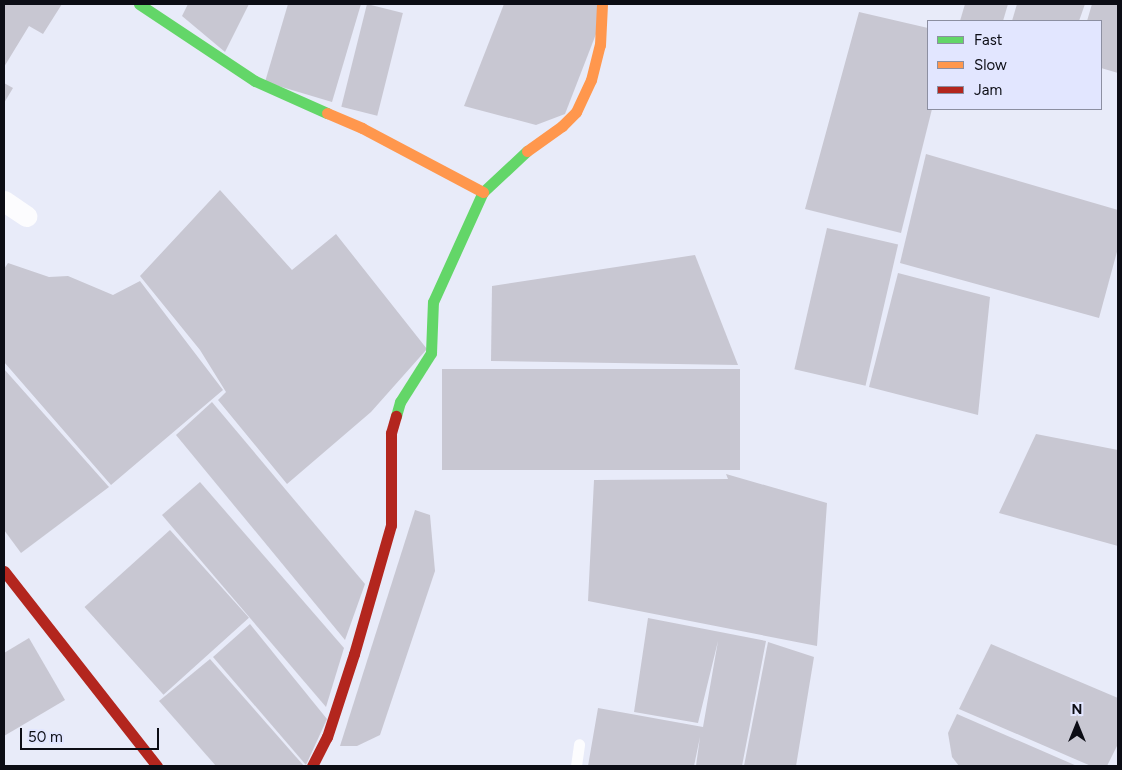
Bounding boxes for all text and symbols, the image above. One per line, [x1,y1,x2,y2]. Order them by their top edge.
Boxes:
legend [927,20,1102,110]
text: Fast [974,31,1002,49]
text: Slow [974,56,1007,74]
text: Jam [974,81,1002,99]
north arrow [1052,700,1102,750]
text: N [1072,701,1082,718]
scale bar [22,718,161,750]
text: 50 m [28,728,63,746]

